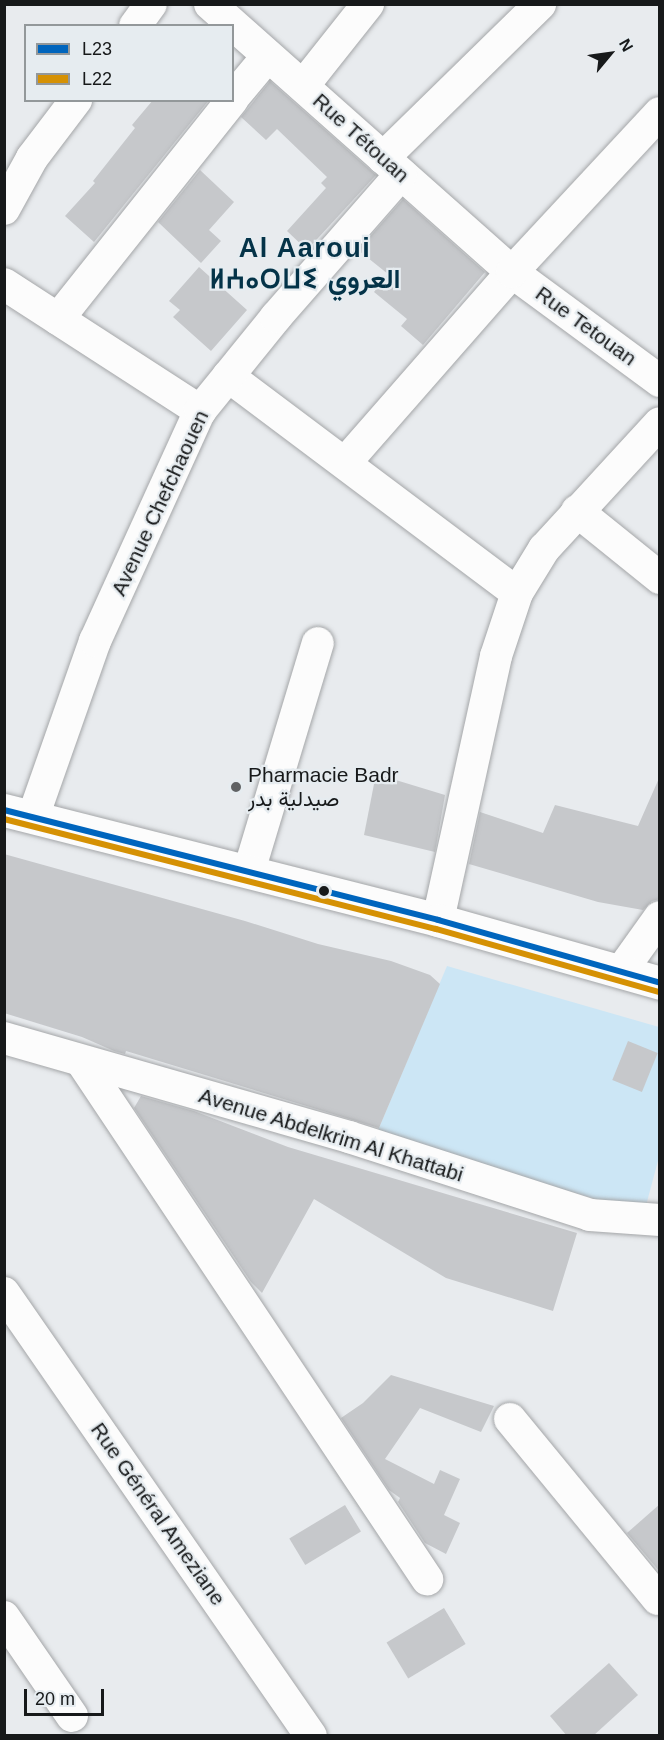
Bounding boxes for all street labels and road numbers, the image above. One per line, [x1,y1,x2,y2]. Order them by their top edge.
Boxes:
street label: Rue Tétouan [307,88,415,188]
street label: Rue Tetouan [530,281,642,371]
street label: Avenue Chefchaouen [106,406,214,600]
street label: Avenue Abdelkrim Al Khattabi [195,1082,467,1188]
street label: Rue Général Ameziane [85,1417,231,1611]

